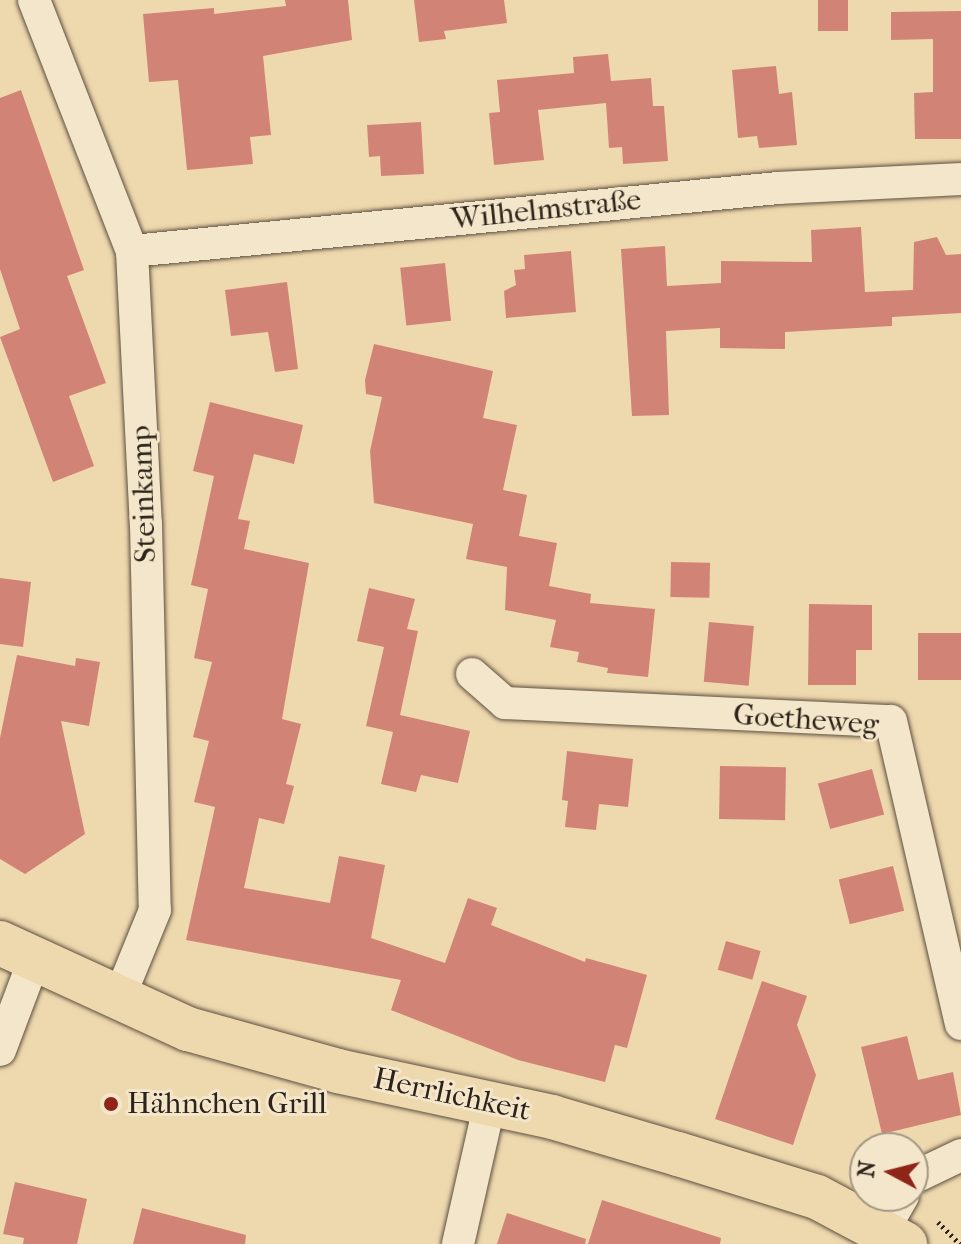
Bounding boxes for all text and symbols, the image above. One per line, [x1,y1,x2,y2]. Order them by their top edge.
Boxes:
street label: Wilhelmstraße [449,182,643,238]
street label: Steinkamp [124,425,164,563]
street label: Goetheweg [732,697,880,743]
street label: Herrlichkeit [370,1061,534,1129]
place label: Hähnchen Grill [127,1086,327,1122]
marker: Hähnchen Grill [102,1095,120,1113]
north arrow [849,1132,929,1212]
text: N [853,1159,881,1179]

